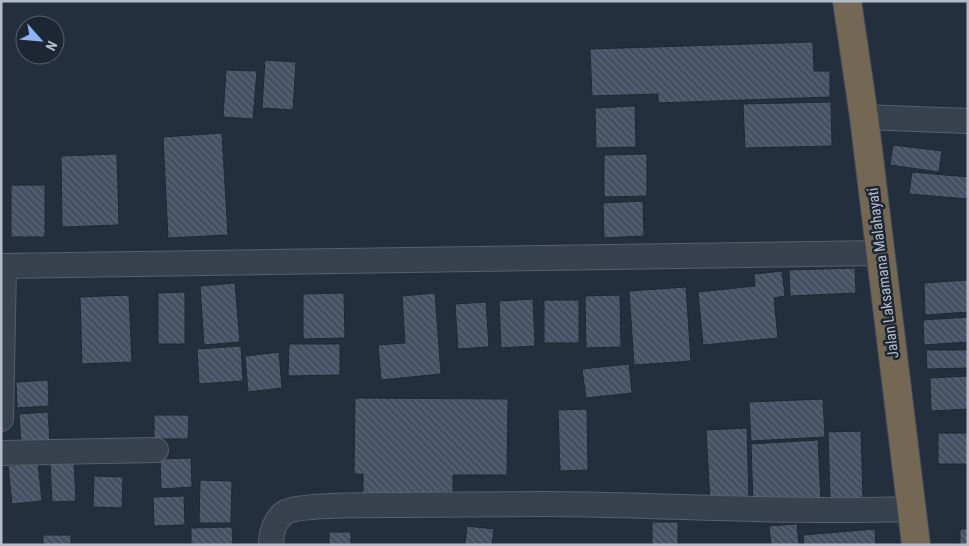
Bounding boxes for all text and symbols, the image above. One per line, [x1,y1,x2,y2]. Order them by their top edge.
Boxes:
north arrow [15,15,65,65]
text: N [43,38,61,53]
street label: Jalan Laksamana Malahayati [864,187,902,359]

